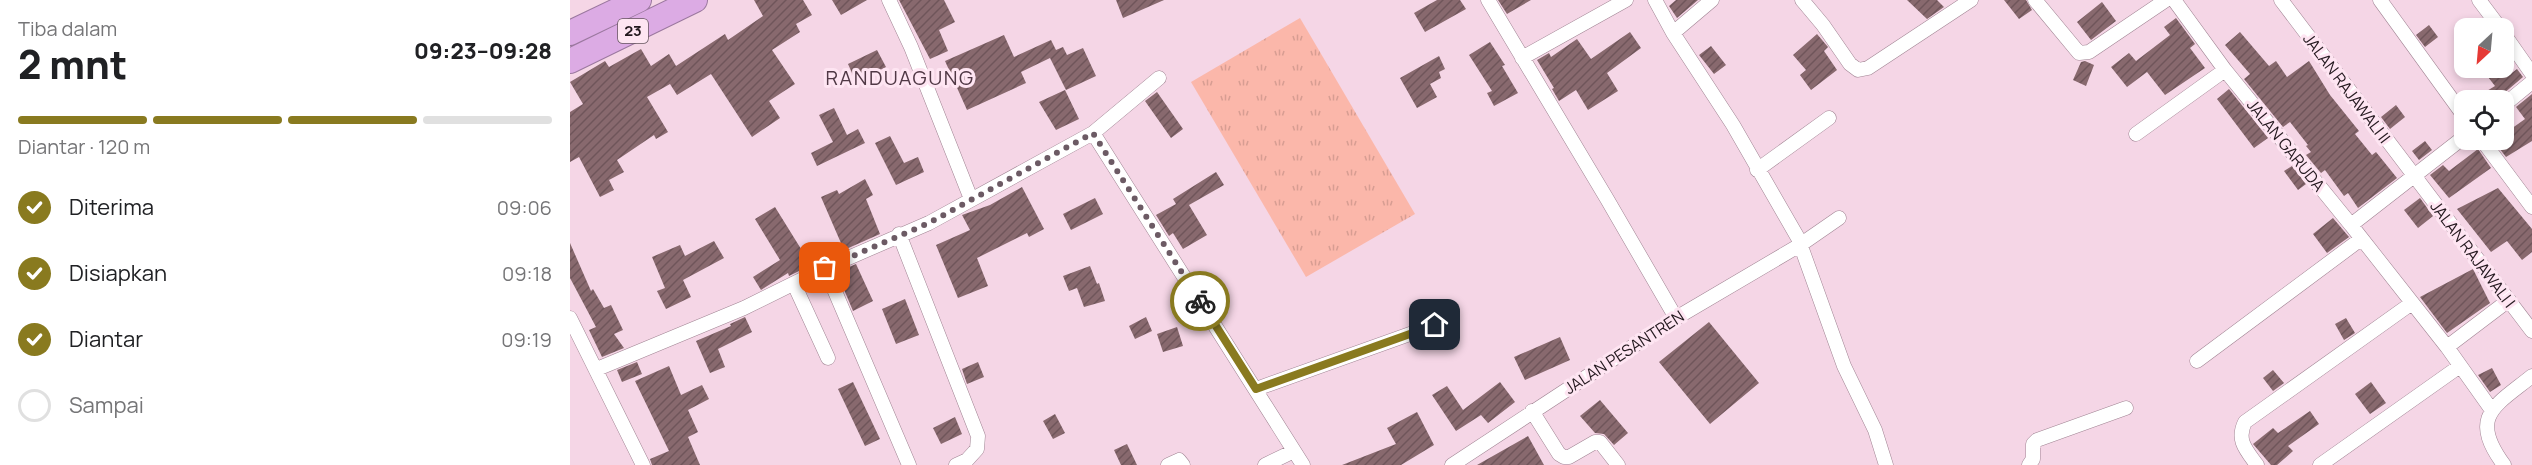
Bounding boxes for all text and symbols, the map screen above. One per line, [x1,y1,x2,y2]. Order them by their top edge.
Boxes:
text: Tiba dalam [18,15,117,42]
north arrow [2454,18,2514,78]
map controls [2454,18,2514,150]
road number: 23 [618,19,648,43]
street label: JALAN RAJAWALI II [2298,28,2396,148]
text: 09:23–09:28 [414,36,552,66]
text: 2 mnt [18,37,127,91]
district label: RANDUAGUNG [825,64,975,91]
button: locate [2454,90,2514,150]
street label: JALAN GARUDA [2242,94,2330,196]
text: Diantar · 120 m [18,133,150,160]
icon: check [18,191,51,224]
text: Diterima [69,192,154,222]
text: 09:06 [497,194,552,221]
street label: JALAN RAJAWALI I [2425,196,2521,312]
pin [799,242,850,293]
icon: bag [808,251,841,284]
icon: check [18,257,51,290]
text: Disiapkan [69,258,167,288]
text: 09:18 [502,260,552,287]
courier [1170,271,1230,331]
icon: bike [1184,285,1217,318]
pin [1409,299,1460,350]
street label: JALAN PESANTREN [1560,305,1688,399]
icon: home [1418,308,1451,341]
icon: check [18,323,51,356]
text: Diantar [69,324,143,354]
text: 09:19 [501,326,552,353]
text: Sampai [69,390,144,420]

